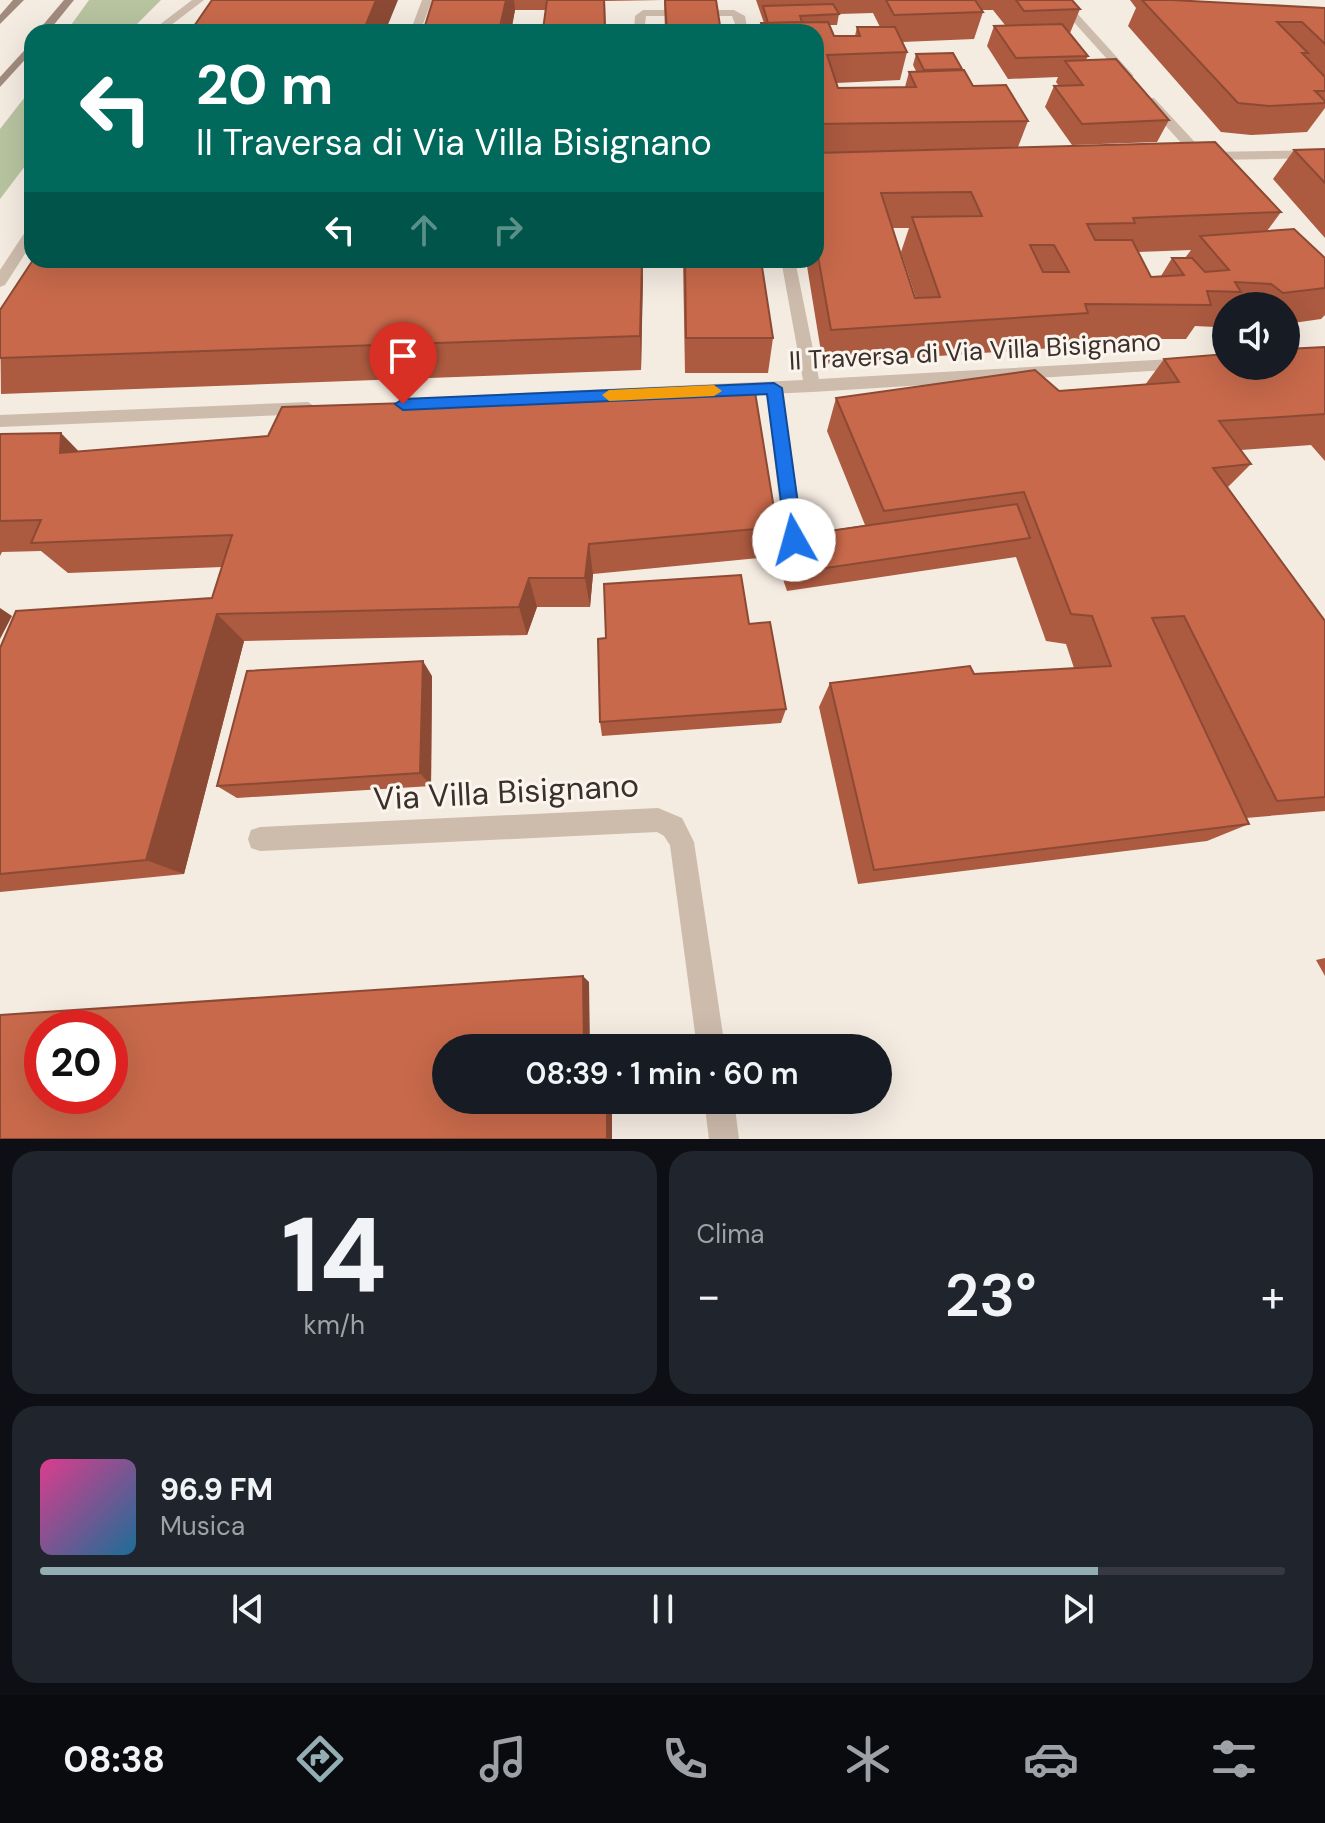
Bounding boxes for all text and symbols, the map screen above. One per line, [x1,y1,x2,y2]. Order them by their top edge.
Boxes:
text: 20 m [196,48,333,121]
icon: left [64,56,168,160]
text: II Traversa di Via Villa Bisignano [196,119,712,166]
icon: left [318,208,362,252]
icon: ahead [402,208,446,252]
icon: right [486,208,530,252]
map controls [1212,292,1300,380]
button: sound [1212,292,1300,380]
pin [369,322,437,404]
street label: II Traversa di Via Villa Bisignano [788,324,1162,378]
icon: arrive [381,334,425,378]
position arrow [752,498,836,582]
street label: Via Villa Bisignano [372,764,640,820]
speed limit sign: 20 [24,1010,128,1114]
text: 08:39 · 1 min · 60 m [525,1054,799,1093]
text: 14 [282,1188,387,1323]
text: Clima [697,1217,765,1251]
text: 23° [945,1256,1037,1335]
text: − [697,1267,721,1325]
text: + [1261,1267,1285,1325]
text: km/h [304,1308,365,1342]
text: 96.9 FM [160,1470,273,1509]
text: Musica [160,1509,245,1543]
icon: previous [226,1587,270,1631]
icon: pause [641,1587,685,1631]
icon: next [1056,1587,1100,1631]
icon: directions [292,1731,348,1787]
icon: music [475,1731,531,1787]
icon: phone [657,1731,713,1787]
icon: climate [840,1731,896,1787]
icon: car [1023,1731,1079,1787]
icon: filters [1206,1731,1262,1787]
text: 08:38 [63,1736,165,1783]

